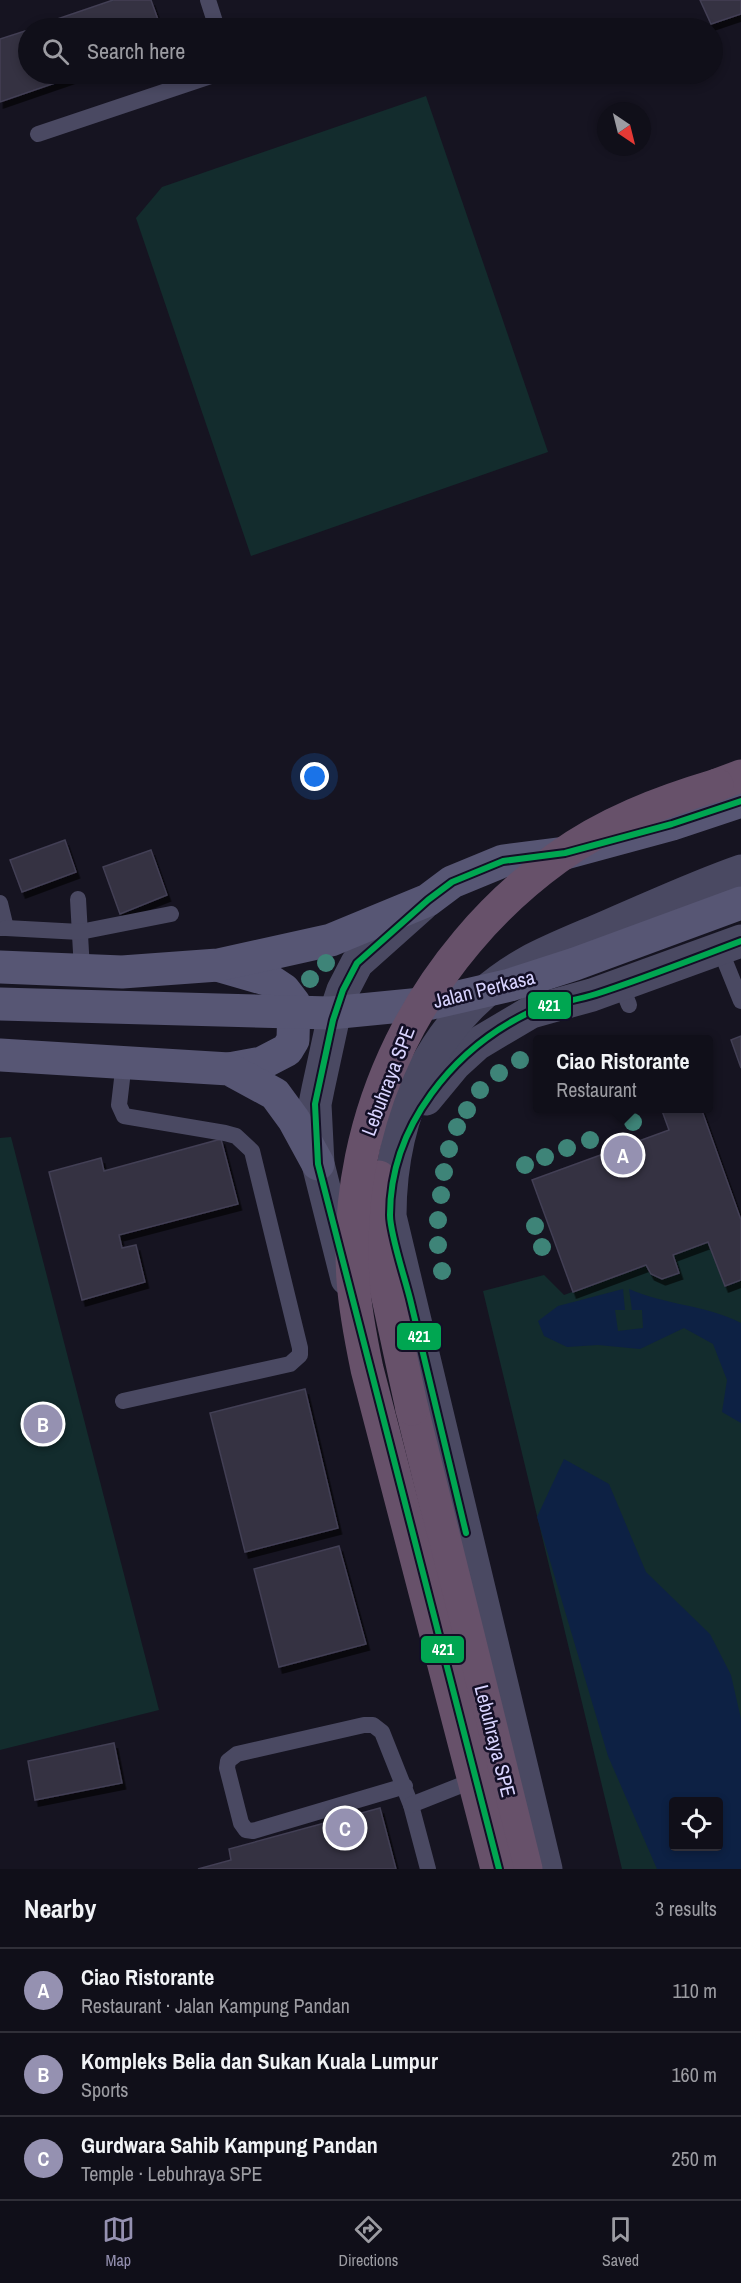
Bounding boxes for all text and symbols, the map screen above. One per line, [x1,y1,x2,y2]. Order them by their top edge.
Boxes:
search box [18,18,723,84]
icon: search [39,35,72,68]
text: Search here [87,36,185,66]
north arrow [597,102,651,156]
your location [300,762,329,791]
street label: Jalan Perkasa [430,963,538,1014]
line badge: 421 [527,991,572,1020]
text: 421 [538,994,561,1016]
street label: Lebuhraya SPE [354,1022,421,1139]
popup [533,1035,713,1113]
text: Ciao Ristorante [556,1046,690,1076]
text: Restaurant [556,1076,637,1103]
pin: A [604,1132,642,1178]
line badge: 421 [396,1322,442,1351]
text: 421 [408,1325,431,1347]
pin: B [24,1402,63,1446]
line badge: 421 [420,1635,465,1664]
text: 421 [432,1638,455,1660]
street label: Lebuhraya SPE [468,1682,522,1800]
map controls [669,1797,723,1851]
button: locate [669,1797,723,1851]
pin: C [326,1806,364,1850]
text: Nearby [24,1891,96,1926]
text: 3 results [655,1895,717,1922]
text: Ciao Ristorante [81,1962,214,1992]
text: A [38,1977,49,2004]
text: 110 m [673,1977,717,2004]
text: Restaurant · Jalan Kampung Pandan [81,1992,350,2019]
text: Kompleks Belia dan Sukan Kuala Lumpur [81,2046,438,2076]
text: B [38,2061,49,2088]
text: 160 m [671,2061,717,2088]
text: Sports [81,2076,128,2103]
text: Gurdwara Sahib Kampung Pandan [81,2130,378,2160]
text: C [38,2145,49,2172]
text: 250 m [671,2145,717,2172]
text: Temple · Lebuhraya SPE [81,2160,262,2187]
tab: Map [102,2213,135,2271]
tab: Directions [338,2213,398,2271]
tab: Saved [602,2213,639,2271]

